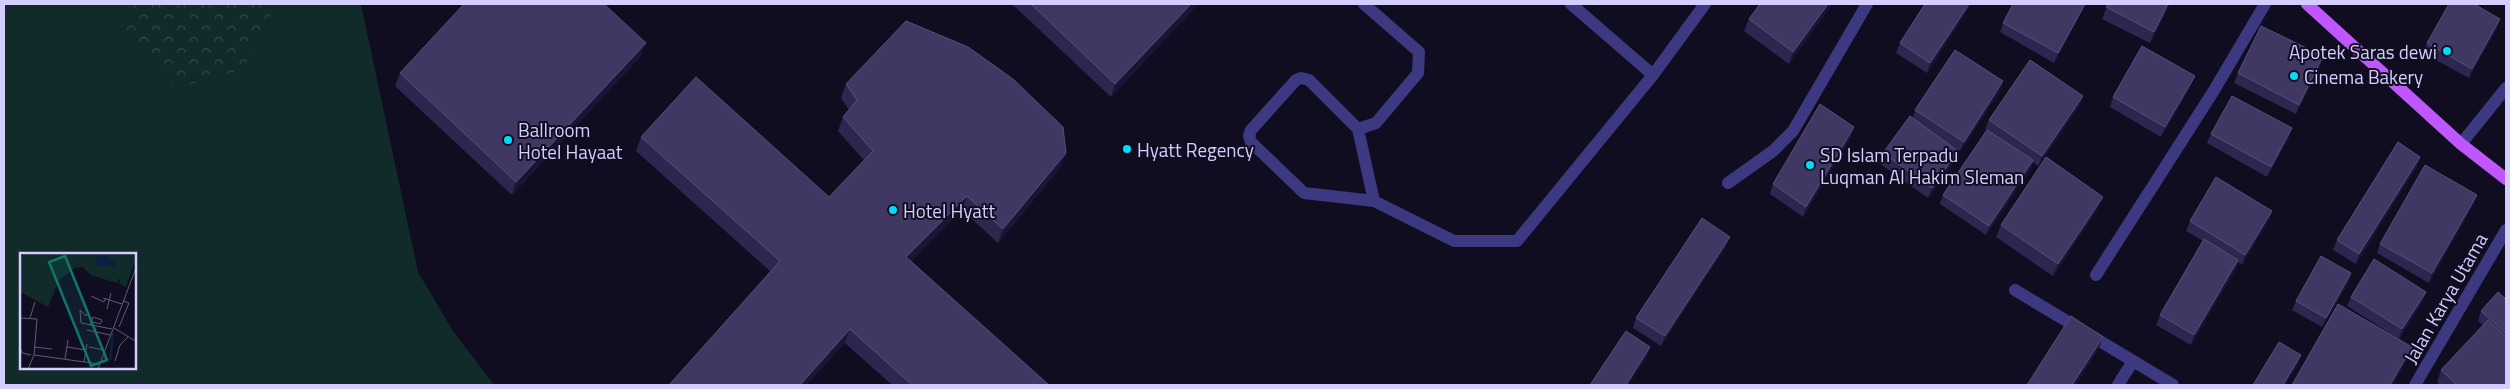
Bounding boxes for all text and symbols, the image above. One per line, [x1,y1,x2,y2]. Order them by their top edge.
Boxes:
place label: Apotek Saras dewi [2289,37,2437,66]
marker: Apotek Saras dewi [2441,45,2453,57]
place label: Cinema Bakery [2304,62,2423,91]
marker: Cinema Bakery [2288,70,2300,82]
place label: Ballroom Hotel Hayaat [518,115,623,166]
marker: Ballroom Hotel Hayaat [502,134,514,146]
place label: Hyatt Regency [1137,135,1254,164]
place label: SD Islam Terpadu Luqman Al Hakim Sleman [1820,140,2024,191]
marker: Hyatt Regency [1121,143,1133,155]
marker: SD Islam Terpadu Luqman Al Hakim Sleman [1804,159,1816,171]
place label: Hotel Hyatt [903,196,996,225]
marker: Hotel Hyatt [887,204,899,216]
street label: Jalan Karya Utama [2396,227,2494,369]
inset map [20,253,136,369]

